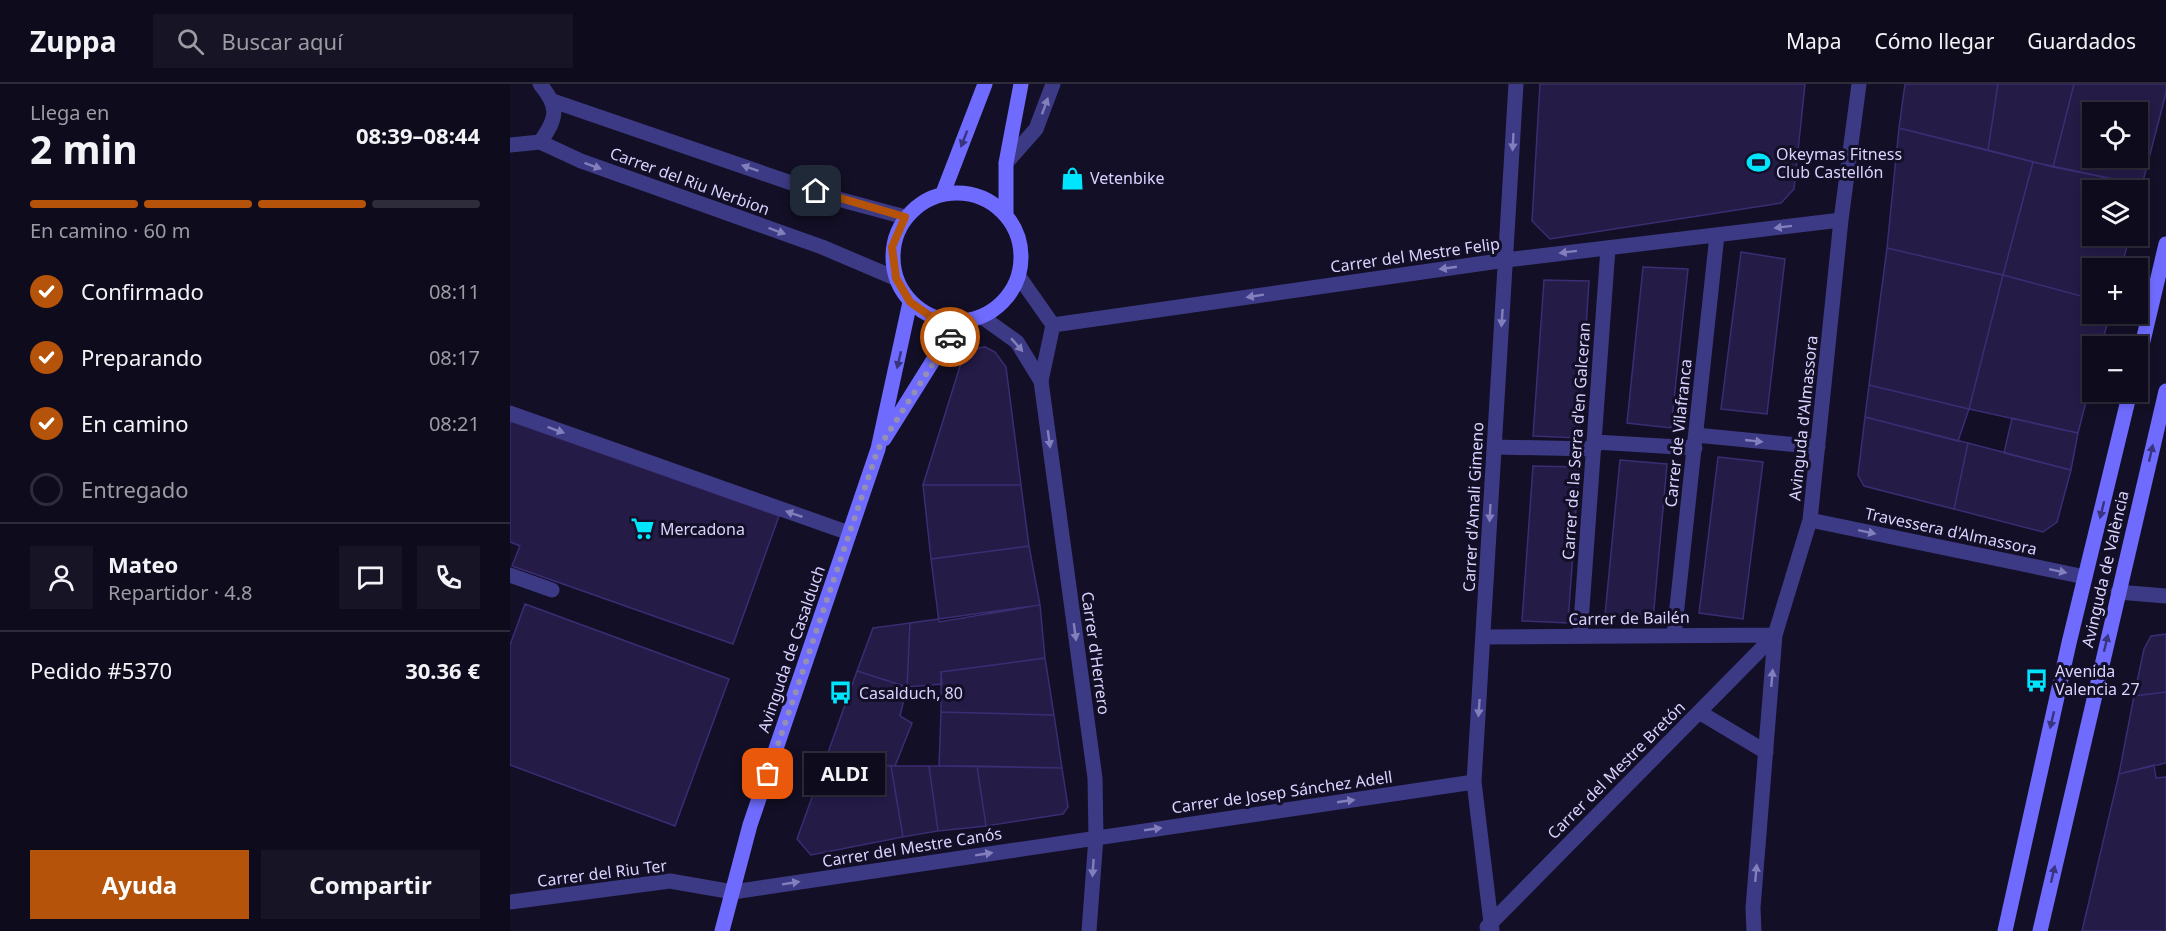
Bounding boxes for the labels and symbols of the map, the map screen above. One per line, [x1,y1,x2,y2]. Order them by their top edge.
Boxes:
one-way arrow [1040,97,1050,115]
one-way arrow [959,130,969,148]
one-way arrow [1508,133,1517,152]
street label: Carrer del Riu Nerbion [607,142,773,220]
place label: Okeymas Fitness Club Castellón [1776,143,1902,183]
sports icon: Okeymas Fitness Club Castellón [1745,150,1771,176]
one-way arrow [585,161,603,171]
one-way arrow [741,162,759,172]
pin [790,165,841,216]
shop icon: Vetenbike [1059,165,1085,191]
place label: Vetenbike [1090,167,1165,189]
one-way arrow [1773,222,1792,232]
one-way arrow [768,226,786,236]
street label: Carrer del Mestre Felip [1329,232,1501,278]
one-way arrow [1558,248,1577,257]
one-way arrow [1438,264,1457,273]
one-way arrow [1245,291,1264,300]
courier [920,307,980,367]
one-way arrow [1498,309,1507,328]
street label: Carrer de la Serra d'en Galceran [1557,321,1595,561]
street label: Avinguda d'Almassora [1783,334,1823,502]
one-way arrow [1010,337,1023,352]
one-way arrow [893,350,903,369]
street label: Carrer de Vilafranca [1659,358,1697,508]
street label: Carrer d'Amali Gimeno [1458,422,1488,592]
one-way arrow [548,425,566,435]
one-way arrow [1044,430,1054,449]
one-way arrow [1745,436,1764,446]
one-way arrow [2147,444,2157,462]
street label: Avinguda de València [2076,488,2134,650]
one-way arrow [2096,500,2106,519]
street label: Travessera d'Almassora [1863,502,2039,560]
one-way arrow [1486,503,1495,522]
one-way arrow [785,508,803,518]
supermarket icon: Mercadona [629,516,655,542]
place label: Mercadona [660,518,745,540]
one-way arrow [1858,527,1877,537]
street label: Avinguda de Casalduch [752,563,830,735]
one-way arrow [2049,567,2068,576]
street label: Carrer d'Herrero [1076,590,1116,716]
street label: Carrer de Bailén [1568,606,1690,630]
one-way arrow [1071,623,1080,642]
one-way arrow [2101,634,2111,652]
place label: Avenida Valencia 27 [2055,660,2140,700]
bus stop icon: Avenida Valencia 27 [2024,667,2050,693]
one-way arrow [1767,669,1777,688]
bus stop icon: Casalduch, 80 [828,680,854,706]
place label: Casalduch, 80 [859,682,963,704]
street label: Carrer del Mestre Bretón [1542,696,1690,844]
one-way arrow [1474,698,1483,717]
one-way arrow [2047,711,2056,730]
pin [742,748,793,799]
callout: ALDI [804,753,885,795]
street label: Carrer de Josep Sánchez Adell [1170,766,1394,818]
one-way arrow [1337,796,1356,805]
street label: Carrer del Mestre Canós [821,822,1003,872]
one-way arrow [1144,824,1163,833]
one-way arrow [975,849,994,858]
street label: Carrer del Riu Ter [536,854,668,892]
one-way arrow [1089,859,1098,878]
one-way arrow [1751,863,1761,882]
one-way arrow [2049,865,2059,883]
one-way arrow [782,879,801,888]

